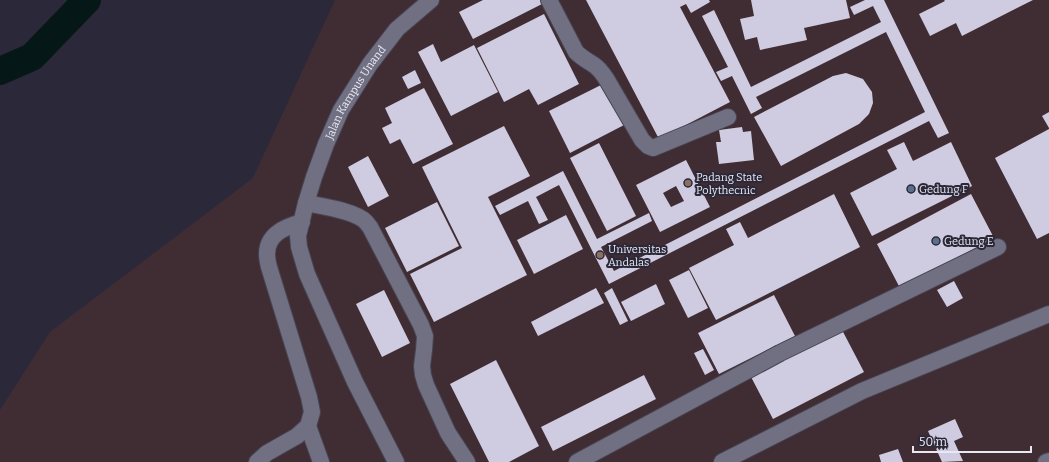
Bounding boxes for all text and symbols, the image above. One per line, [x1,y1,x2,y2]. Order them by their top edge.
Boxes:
street label: Jalan Kampus Unand [322,43,389,142]
place label: Padang State Polythecnic [696,171,762,197]
marker: Padang State Polythecnic [683,178,693,188]
place label: Gedung F [919,183,968,196]
marker: Gedung F [906,184,916,194]
place label: Gedung E [944,235,994,248]
marker: Gedung E [931,236,941,246]
place label: Universitas Andalas [608,243,666,269]
marker: Universitas Andalas [595,250,605,260]
scale bar [913,428,1031,454]
text: 50 m [919,435,948,449]

